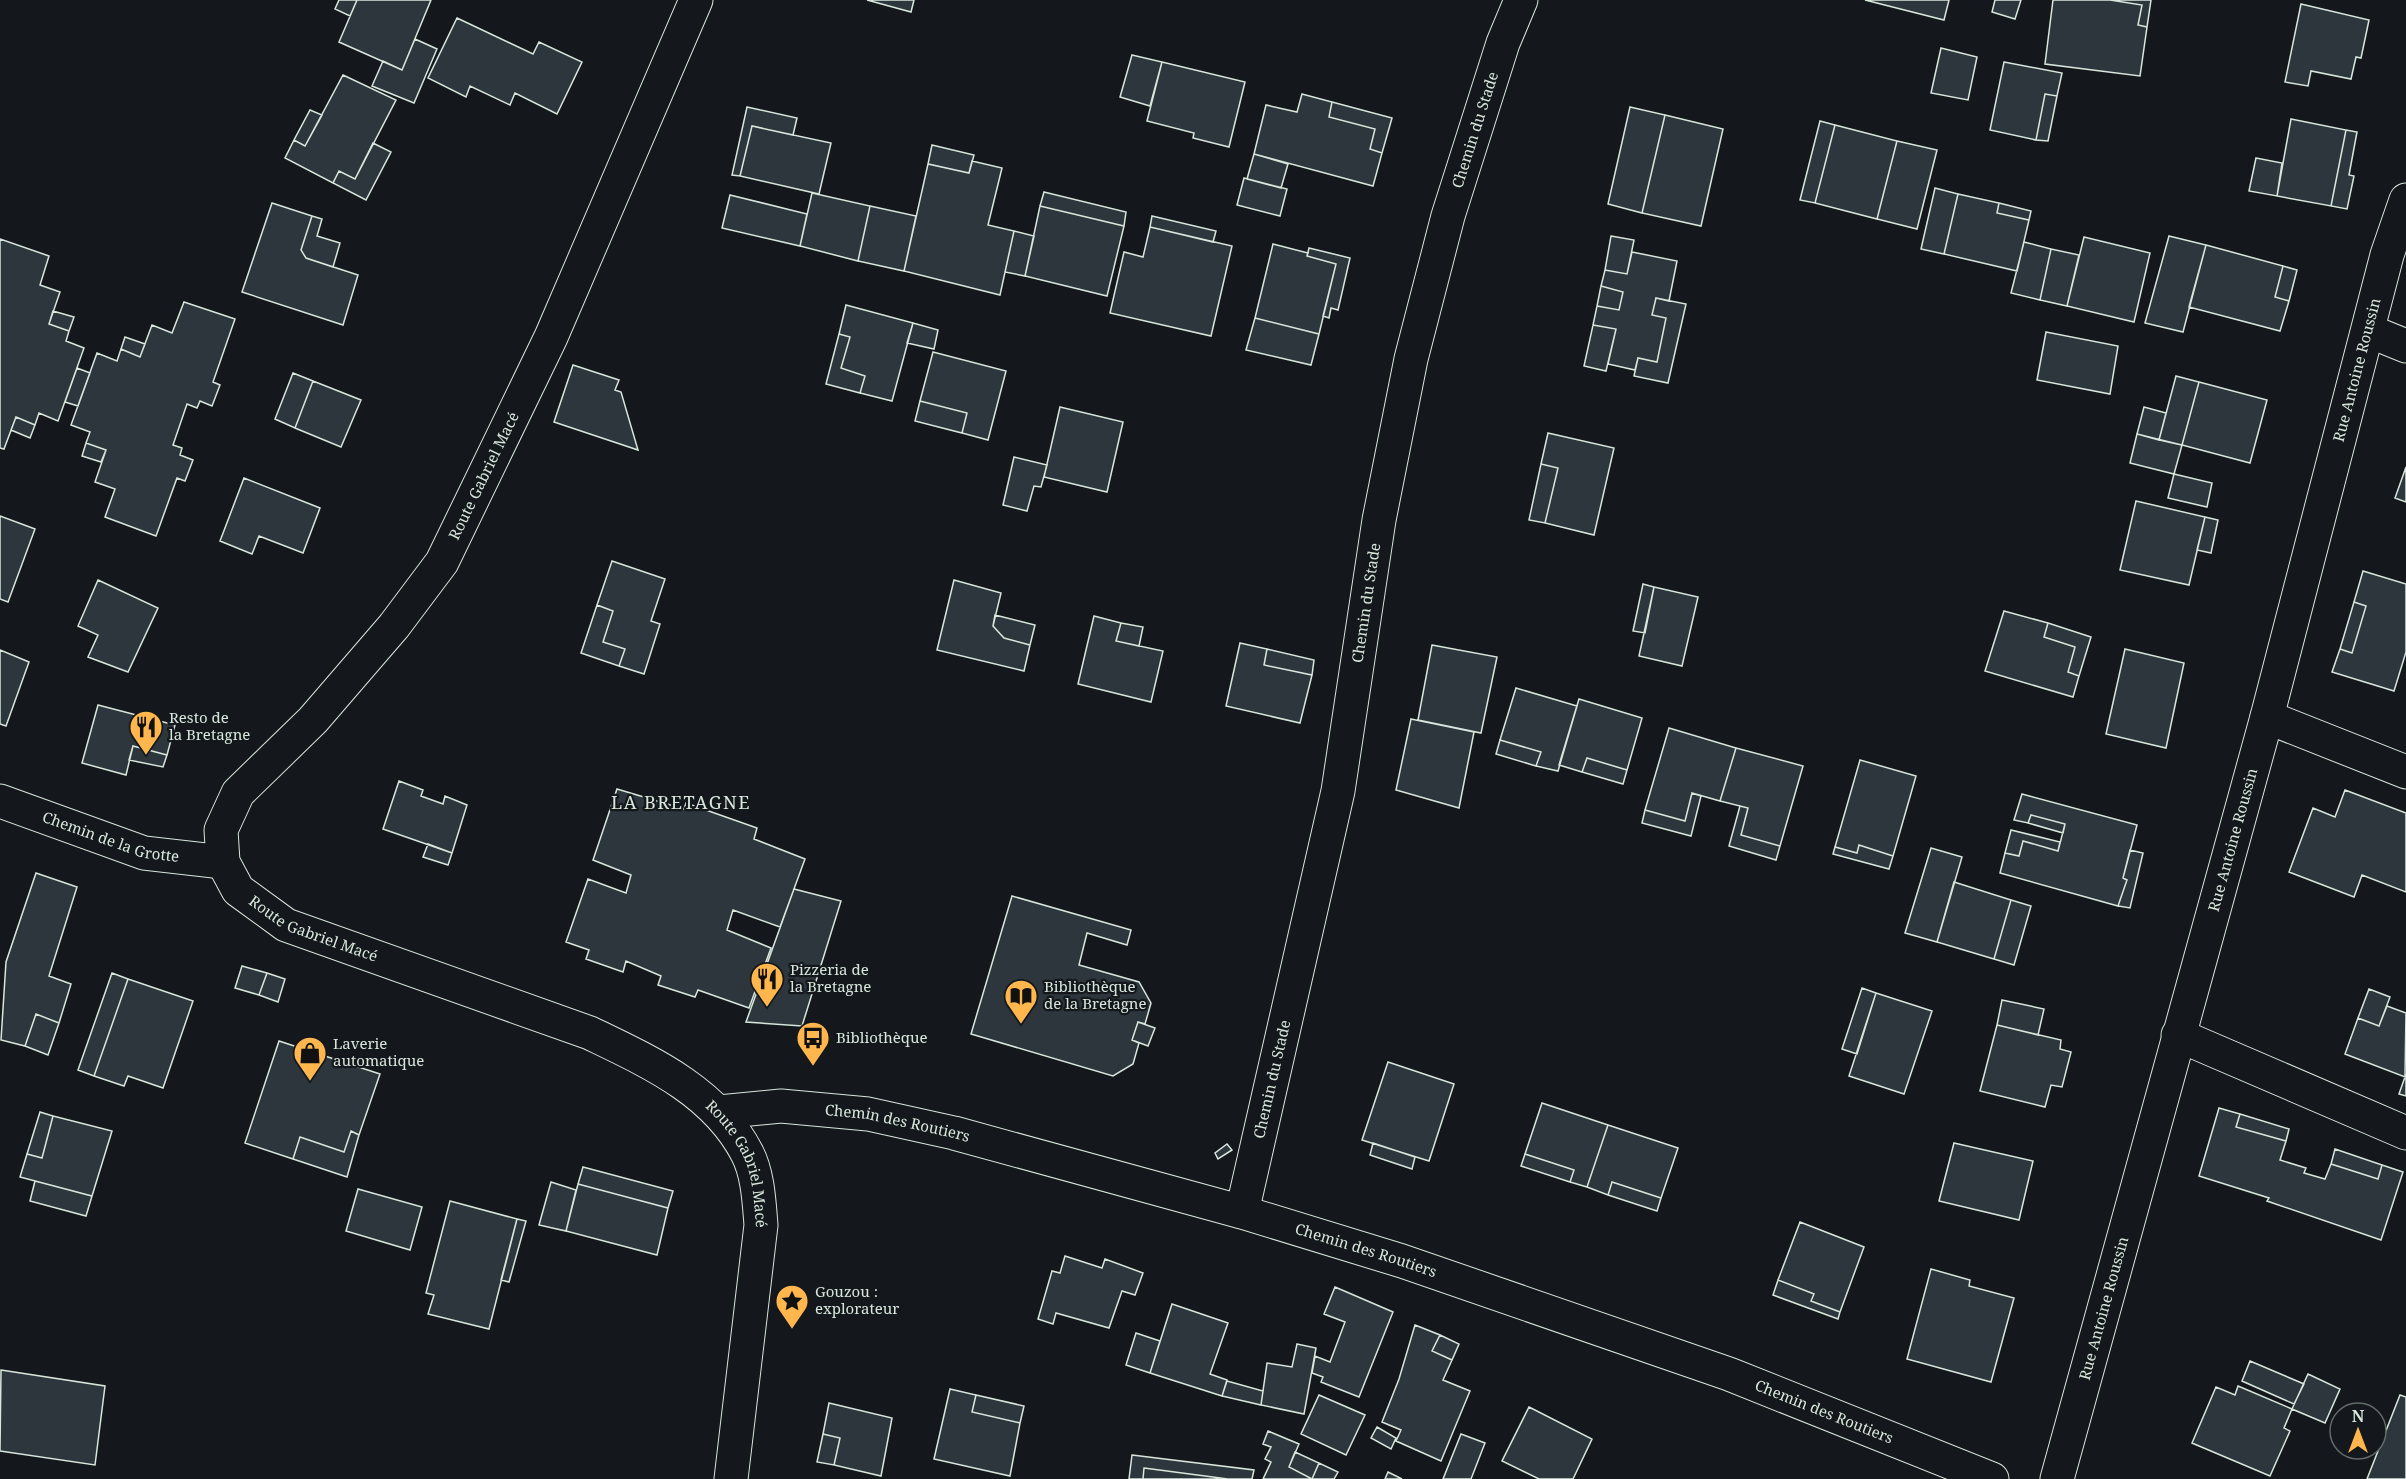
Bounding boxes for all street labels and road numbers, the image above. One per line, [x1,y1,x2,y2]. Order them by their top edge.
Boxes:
street label: Chemin du Stade [1447,69,1502,190]
street label: Rue Antoine Roussin [2328,295,2385,444]
street label: Route Gabriel Macé [443,408,523,543]
street label: Chemin du Stade [1347,541,1384,664]
street label: Rue Antoine Roussin [2203,765,2262,914]
street label: Chemin de la Grotte [40,806,180,866]
street label: Route Gabriel Macé [245,890,381,966]
street label: Chemin du Stade [1248,1018,1294,1140]
street label: Route Gabriel Macé [702,1095,772,1228]
street label: Chemin des Routiers [824,1099,972,1146]
street label: Chemin des Routiers [1293,1218,1440,1281]
street label: Rue Antoine Roussin [2074,1234,2132,1382]
street label: Chemin des Routiers [1752,1374,1897,1448]

